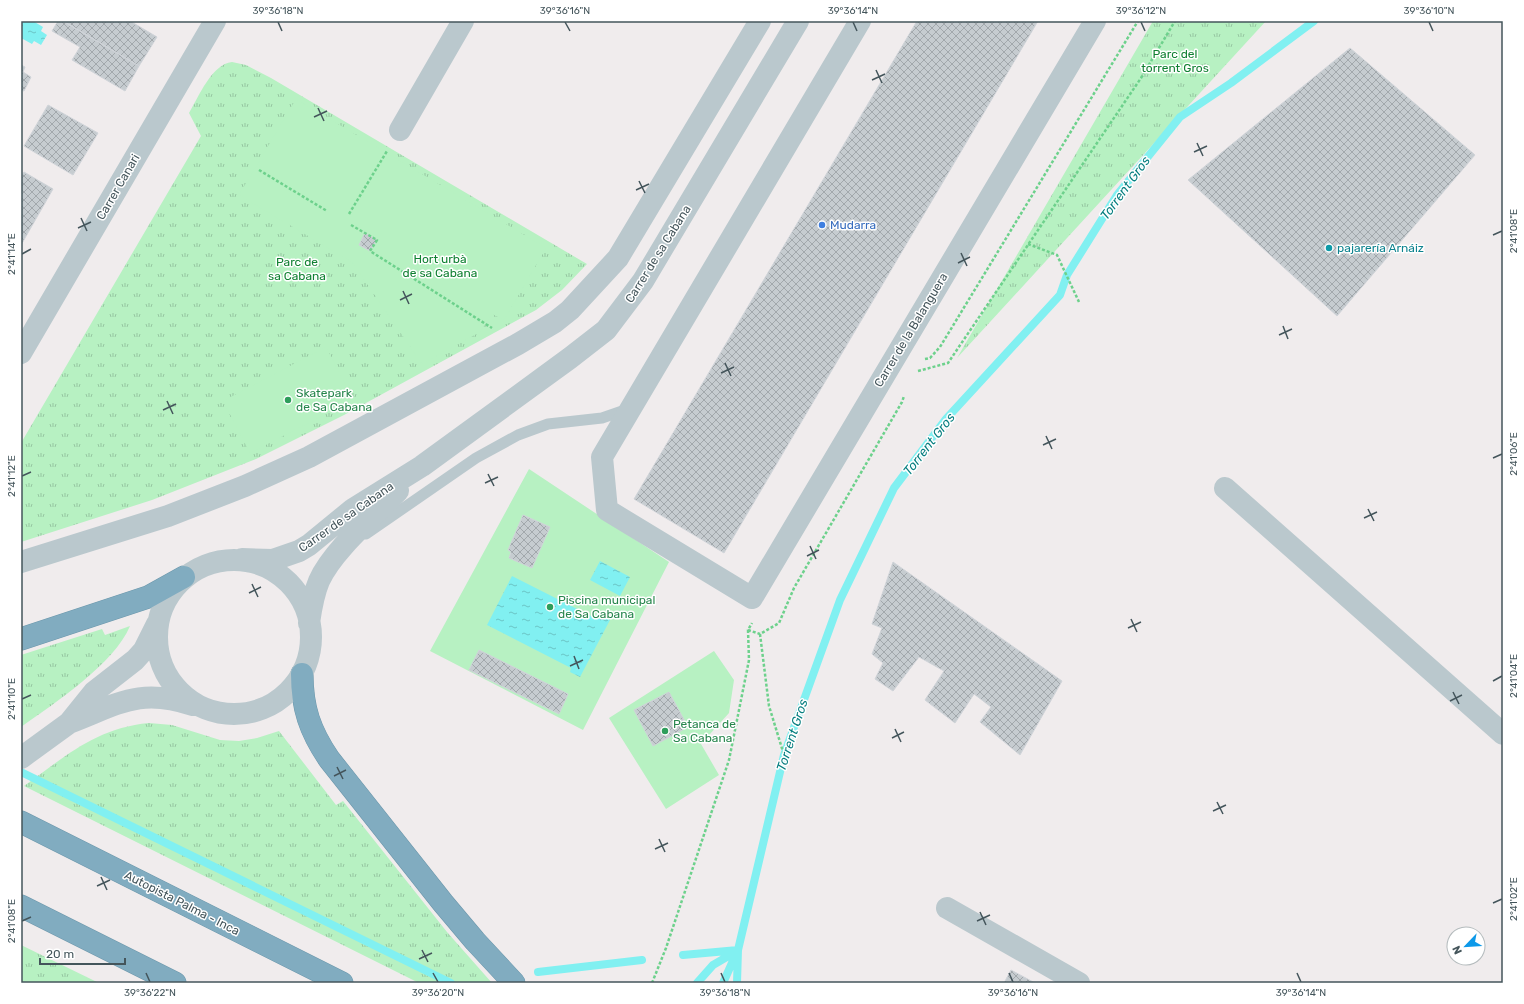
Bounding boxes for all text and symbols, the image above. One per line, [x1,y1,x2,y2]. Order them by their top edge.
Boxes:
text: 39°36'18"N [252,5,304,17]
text: 39°36'16"N [540,5,590,17]
text: 39°36'14"N [828,5,878,17]
text: 39°36'12"N [1116,5,1166,17]
text: 39°36'10"N [1404,5,1455,17]
park label: Parc del torrent Gros [1141,47,1209,75]
street label: Carrer Canari [94,152,142,222]
water label: Torrent Gros [1097,153,1153,223]
street label: Carrer de sa Cabana [622,203,694,305]
text: 2°41'08"E [1508,209,1520,253]
place label: Mudarra [830,218,876,232]
marker: Mudarra [817,220,827,230]
text: 2°41'14"E [6,233,18,275]
place label: pajarería Arnáiz [1337,241,1424,255]
marker: pajarería Arnáiz [1324,243,1334,253]
park label: Hort urbà de sa Cabana [403,252,477,280]
park label: Parc de sa Cabana [268,255,326,283]
street label: Carrer de la Balanguera [871,270,951,390]
place label: Skatepark de Sa Cabana [296,386,372,414]
marker: Skatepark de Sa Cabana [283,395,293,405]
water label: Torrent Gros [900,410,958,478]
text: 2°41'06"E [1508,432,1520,476]
text: 2°41'12"E [6,455,18,497]
street label: Carrer de sa Cabana [296,479,396,555]
place label: Piscina municipal de Sa Cabana [558,593,655,621]
marker: Piscina municipal de Sa Cabana [545,602,555,612]
text: 2°41'04"E [1508,654,1520,698]
text: 2°41'10"E [6,678,18,720]
water label: Torrent Gros [773,697,811,773]
place label: Petanca de Sa Cabana [673,717,736,745]
marker: Petanca de Sa Cabana [660,726,670,736]
street label: Autopista Palma - Inca [122,868,242,938]
text: 2°41'02"E [1508,877,1520,921]
text: 2°41'08"E [6,899,18,943]
north arrow [1446,926,1486,966]
scale bar [40,940,125,966]
text: N [1450,944,1465,956]
text: 20 m [46,947,74,961]
text: 39°36'22"N [124,987,176,999]
text: 39°36'20"N [412,987,464,999]
text: 39°36'18"N [699,987,751,999]
text: 39°36'16"N [988,987,1038,999]
text: 39°36'14"N [1276,987,1326,999]

